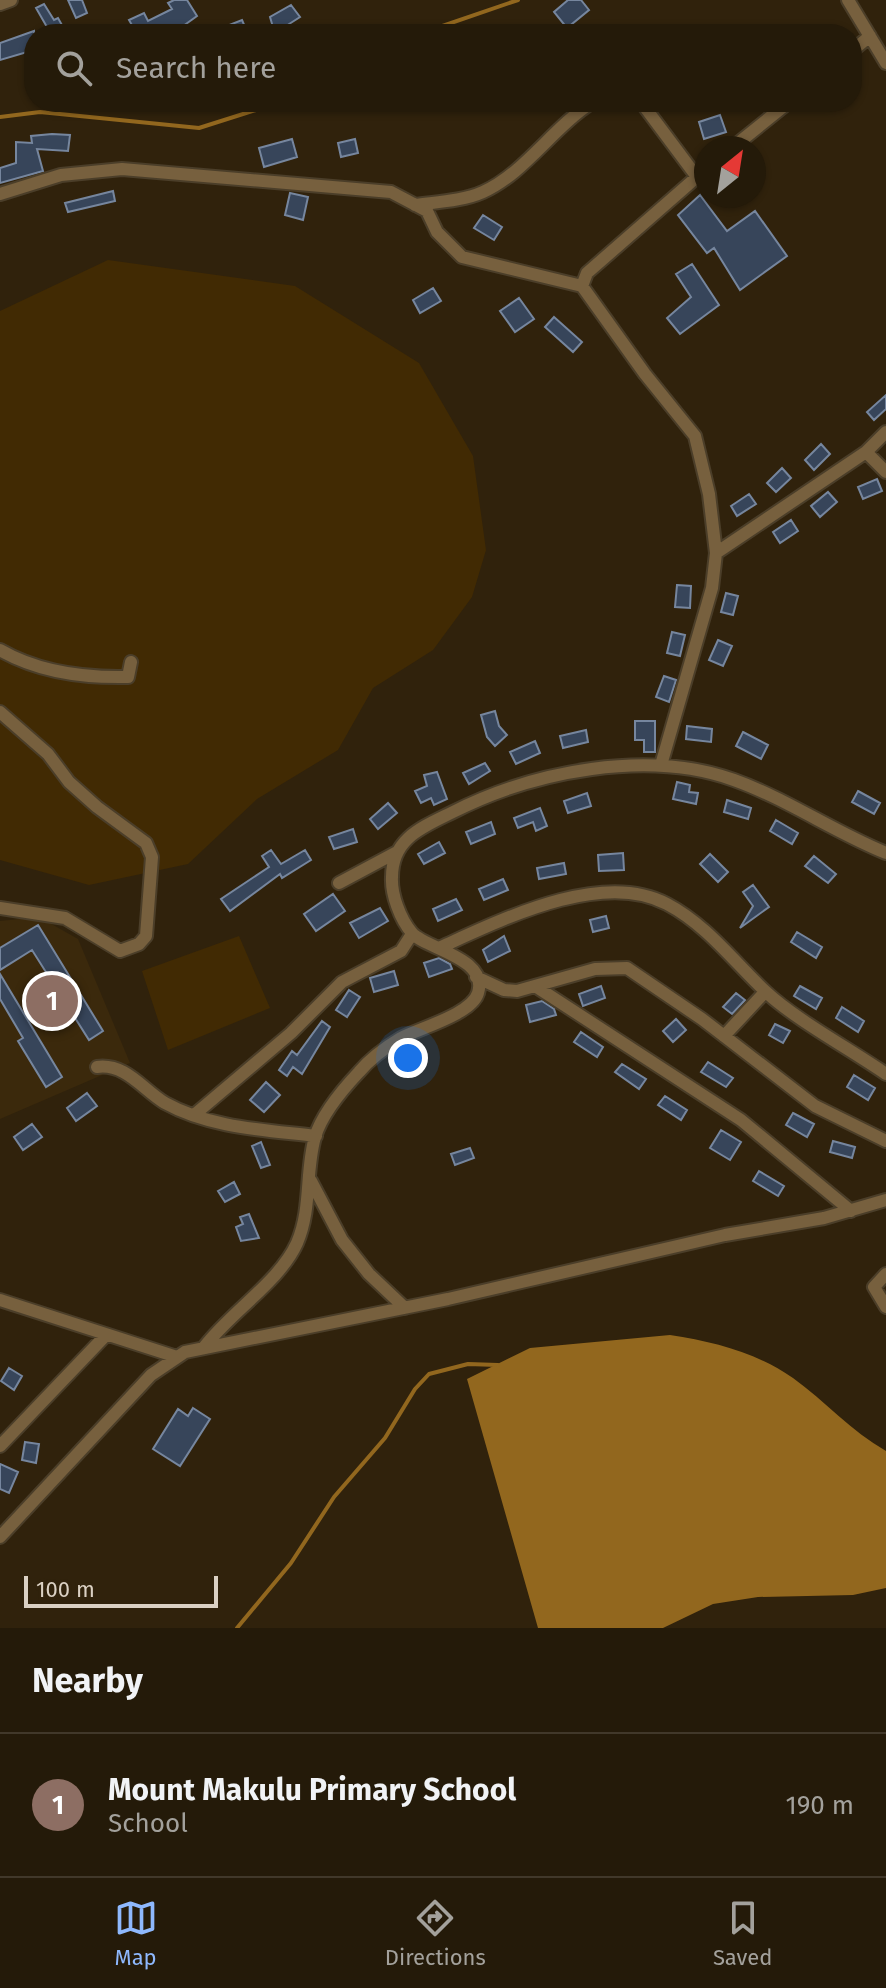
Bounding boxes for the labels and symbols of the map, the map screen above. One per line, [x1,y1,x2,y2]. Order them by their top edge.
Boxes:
north arrow [694,136,766,208]
pin: 1 [26,971,78,1031]
your location [388,1038,428,1078]
scale bar [24,1572,218,1608]

